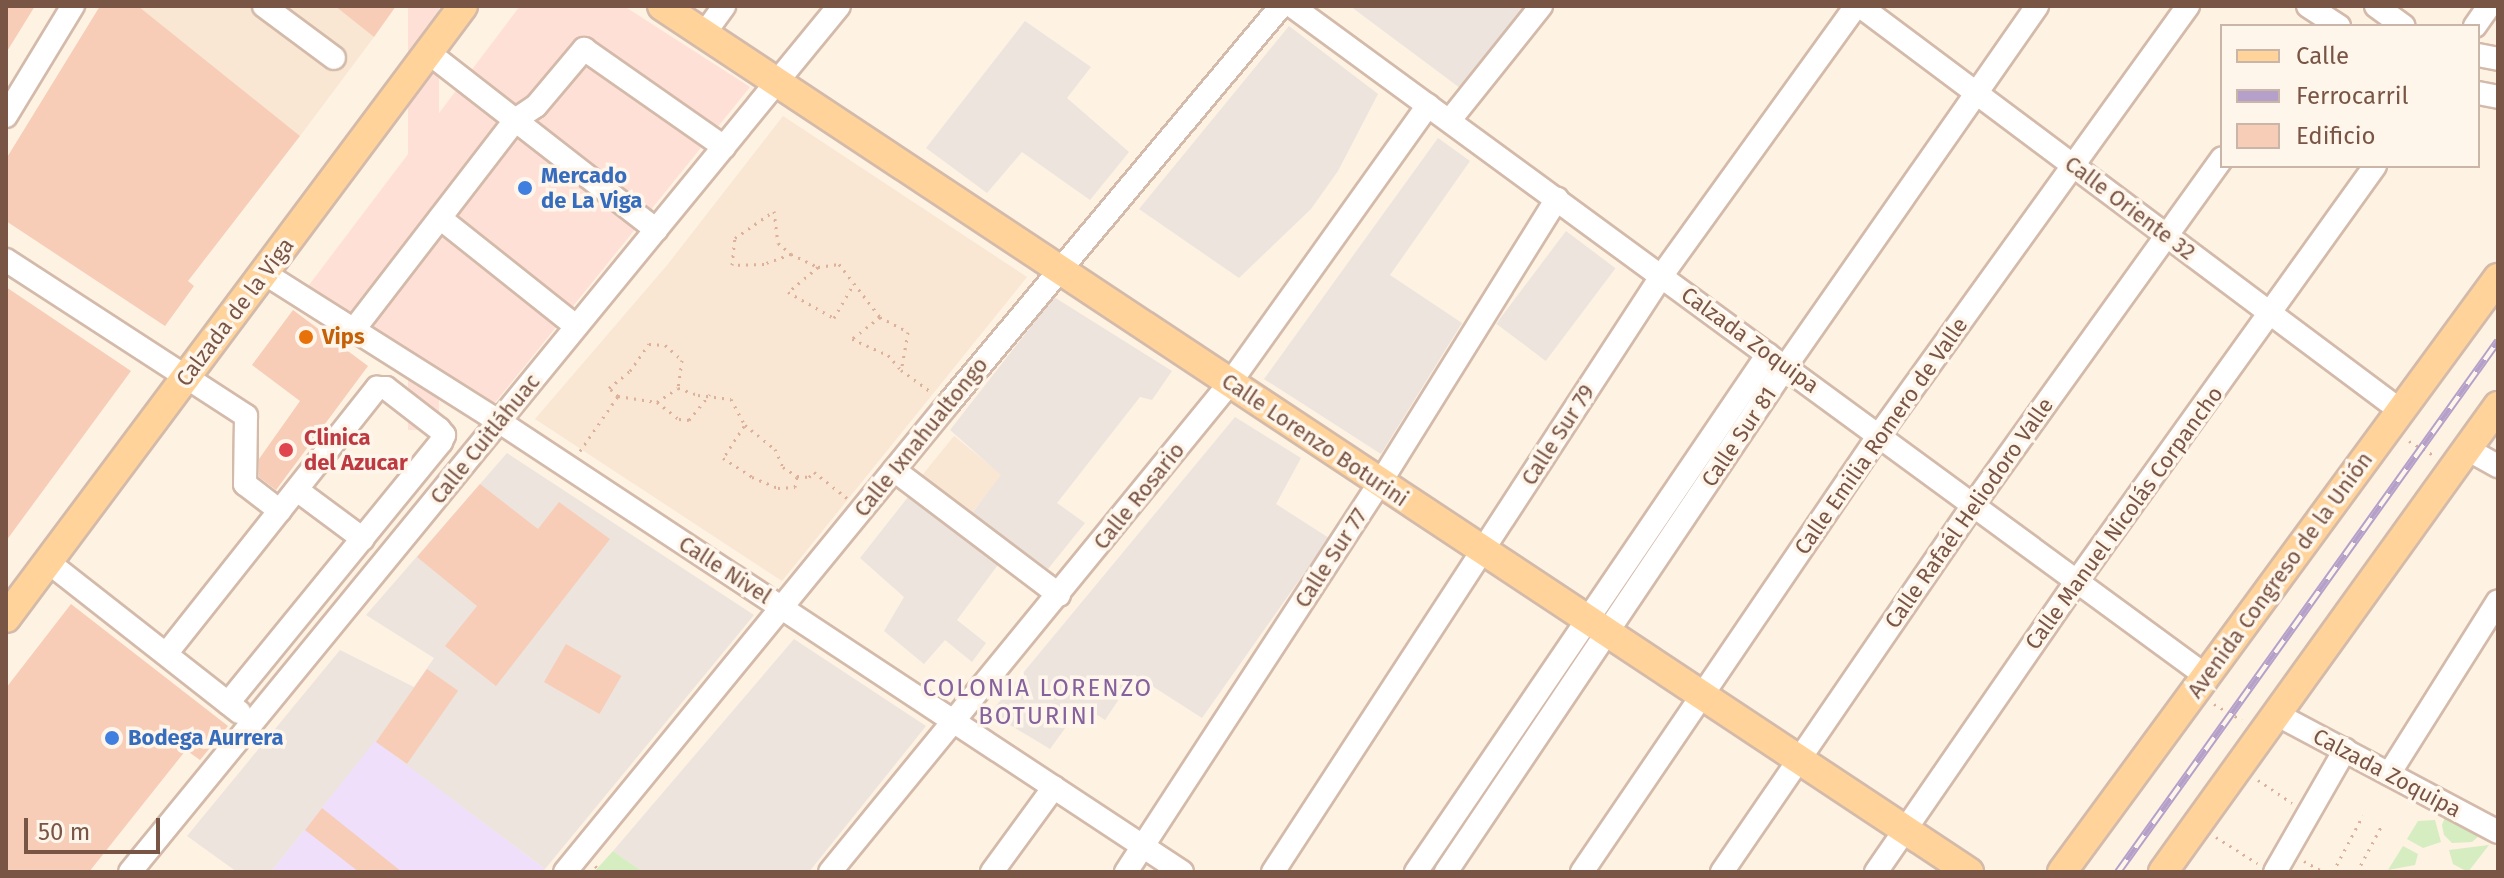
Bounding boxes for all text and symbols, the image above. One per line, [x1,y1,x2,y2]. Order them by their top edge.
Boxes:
legend [2220,24,2480,168]
text: Calle [2296,42,2349,70]
text: Ferrocarril [2296,82,2408,110]
text: Edificio [2296,122,2376,150]
street label: Calle Oriente 32 [2060,150,2200,266]
place label: Mercado de La Viga [541,162,642,214]
marker: Mercado de La Viga [516,179,534,197]
street label: Calzada de la Viga [171,232,299,392]
street label: Calzada Zoquipa [1676,281,1824,399]
street label: Calle Emilia Romero de Valle [1789,312,1973,560]
place label: Vips [322,324,365,350]
marker: Vips [297,328,315,346]
street label: Calle Ixnahualtongo [849,352,993,522]
street label: Calle Lorenzo Boturini [1217,368,1413,512]
street label: Calle Cuitláhuac [425,369,545,509]
street label: Calle Sur 79 [1516,380,1600,490]
street label: Calle Manuel Nicolás Corpancho [2020,381,2228,655]
street label: Calle Sur 81 [1696,382,1782,492]
street label: Calle Rafaél Heliodoro Valle [1879,393,2059,633]
place label: Clinica del Azucar [304,424,408,476]
street label: Calle Rosario [1088,437,1190,555]
marker: Clinica del Azucar [275,439,297,461]
street label: Avenida Congreso de la Unión [2182,447,2378,703]
street label: Calle Sur 77 [1289,503,1373,613]
street label: Calle Nivel [674,530,776,610]
district label: COLONIA LORENZO BOTURINI [923,675,1153,731]
street label: Calzada Zoquipa [2309,723,2465,823]
place label: Bodega Aurrera [128,725,283,751]
marker: Bodega Aurrera [103,729,121,747]
scale bar [28,802,164,852]
text: 50 m [38,818,90,846]

